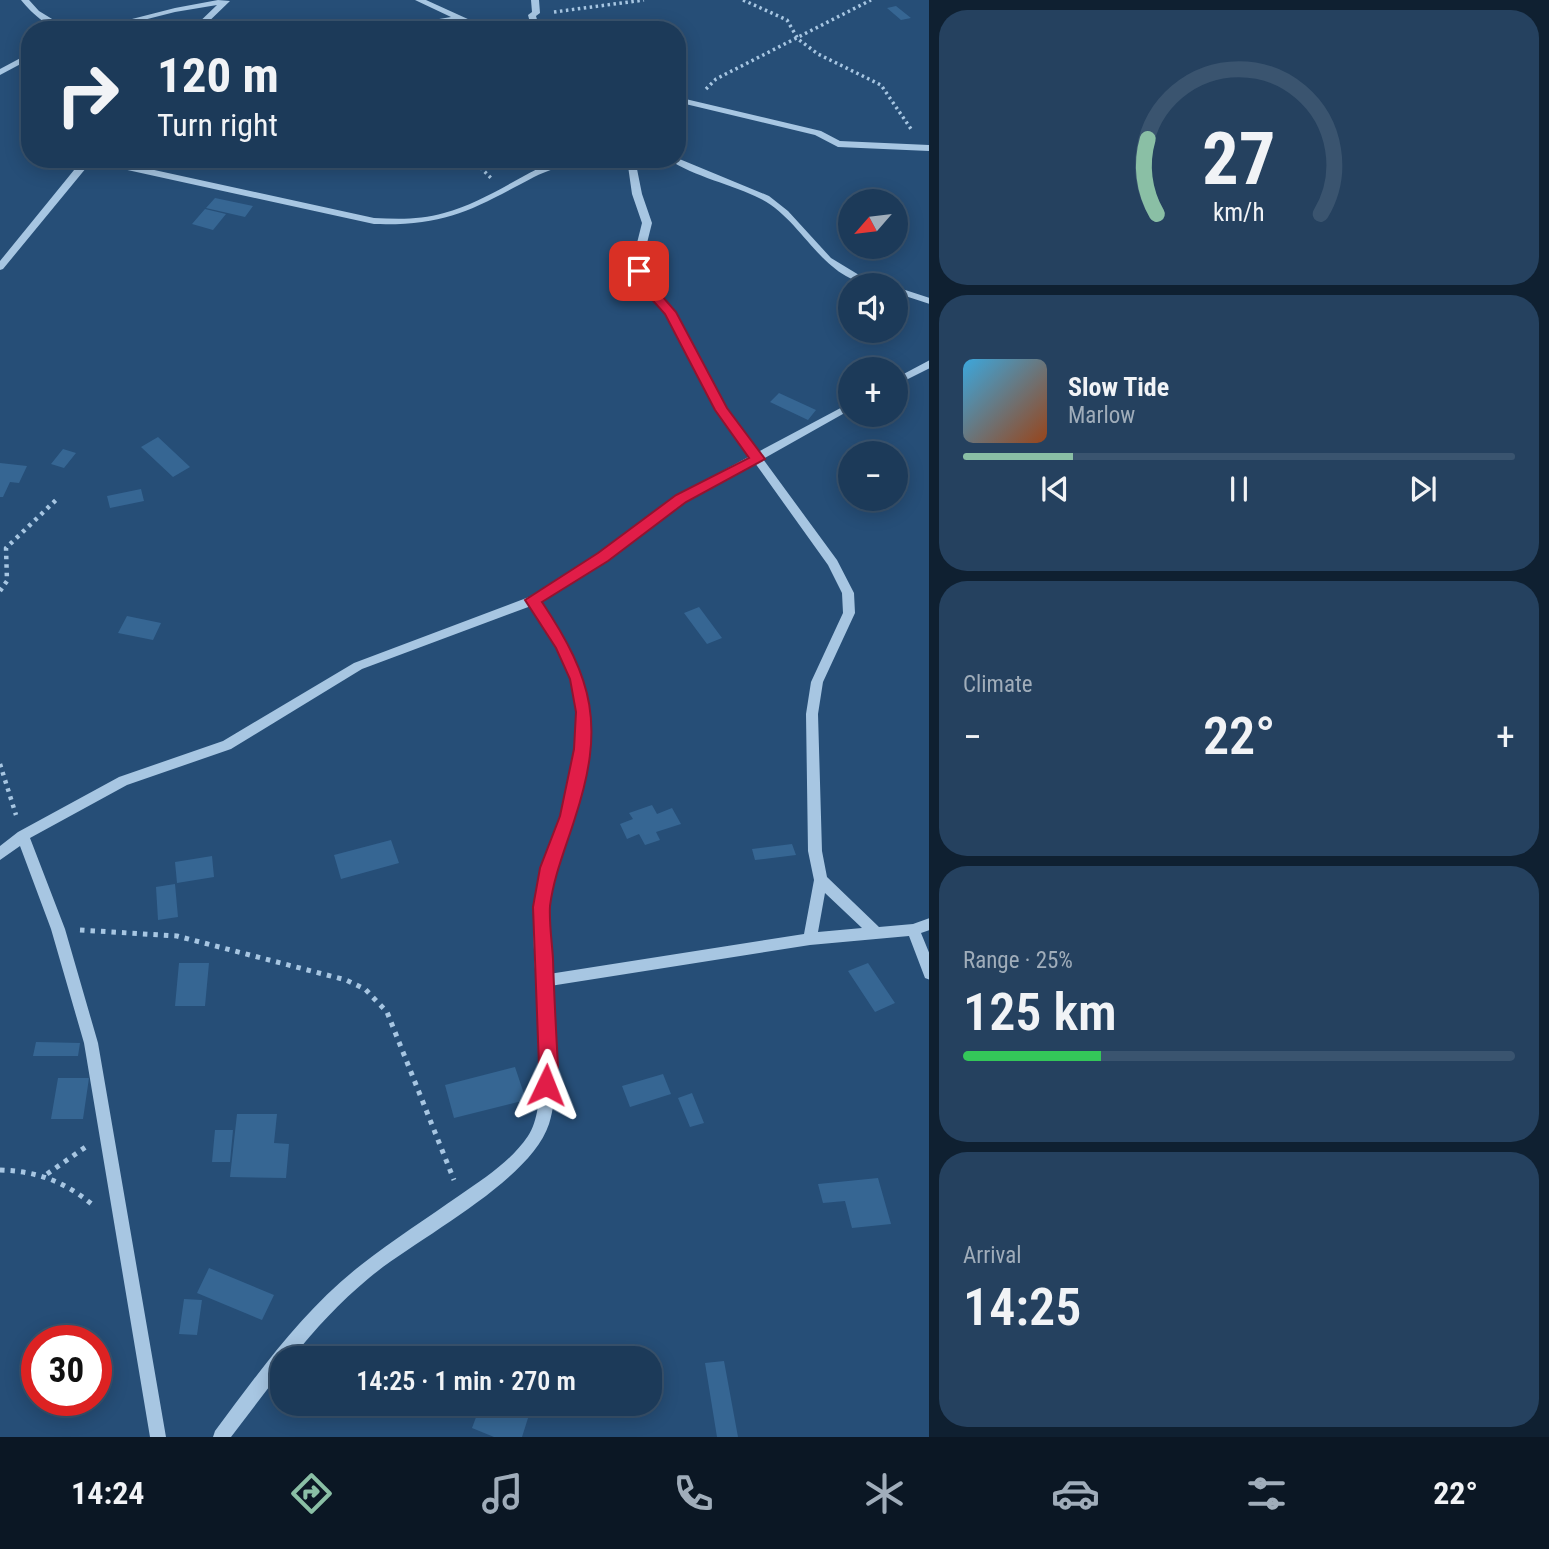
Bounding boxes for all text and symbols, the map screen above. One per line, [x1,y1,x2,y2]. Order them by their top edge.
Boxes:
text: 120 m [157,47,279,104]
icon: right [42,49,133,140]
text: Turn right [157,106,278,144]
text: 27 [1202,116,1276,202]
north arrow [838,189,908,259]
map controls [838,189,908,511]
text: km/h [1213,198,1265,227]
pin [609,241,669,301]
icon: arrive [620,252,658,290]
button: sound [838,273,908,343]
button: + [838,357,908,427]
text: Slow Tide [1068,372,1169,402]
text: Marlow [1068,402,1135,429]
button: − [838,441,908,511]
icon: previous [1036,470,1074,508]
icon: pause [1220,470,1258,508]
icon: next [1404,470,1442,508]
text: Climate [963,671,1033,698]
text: 22° [1203,706,1275,767]
text: − [963,715,982,759]
text: + [1496,715,1515,759]
text: Range · 25% [963,947,1073,974]
text: 125 km [963,982,1117,1043]
position arrow [509,1048,583,1122]
text: Arrival [963,1242,1022,1269]
text: 14:25 [963,1277,1081,1338]
speed limit sign: 30 [21,1325,112,1416]
text: 14:25 · 1 min · 270 m [356,1366,576,1396]
icon: directions [287,1469,336,1518]
icon: music [478,1469,527,1518]
icon: phone [669,1469,718,1518]
icon: climate [860,1469,909,1518]
icon: car [1051,1469,1100,1518]
icon: filters [1242,1469,1291,1518]
text: 14:24 [71,1474,144,1512]
text: 22° [1433,1474,1478,1512]

